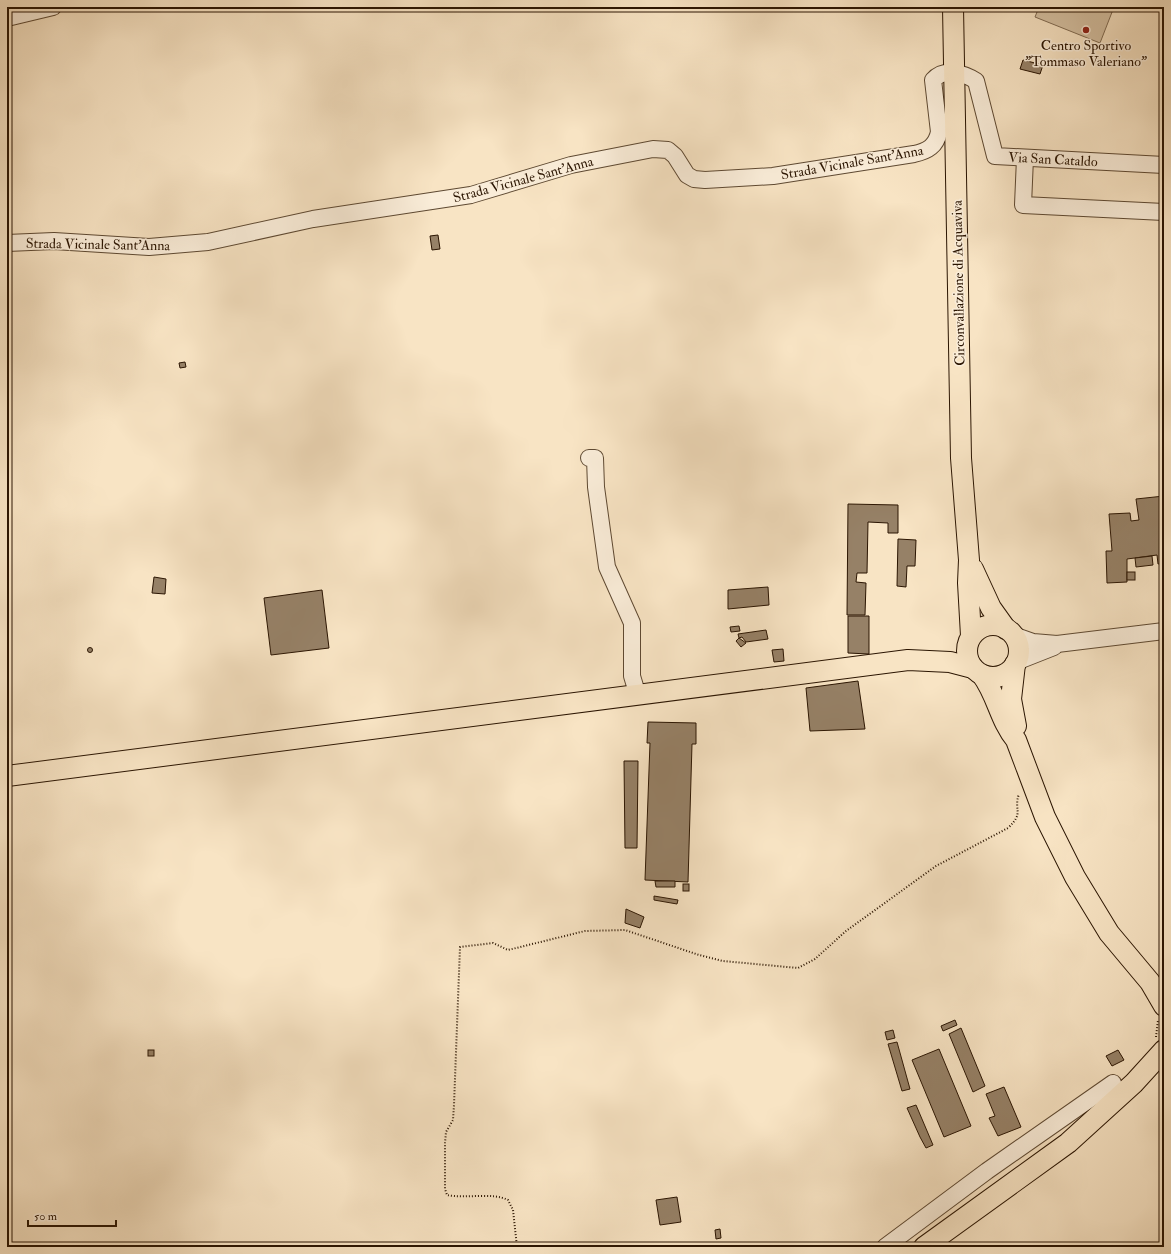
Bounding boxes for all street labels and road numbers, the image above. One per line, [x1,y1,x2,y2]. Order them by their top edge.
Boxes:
street label: Strada Vicinale Sant'Anna [779,142,925,183]
street label: Via San Cataldo [1008,149,1098,170]
street label: Strada Vicinale Sant'Anna [451,153,595,206]
street label: Circonvallazione di Acquaviva [949,200,968,366]
street label: Strada Vicinale Sant'Anna [26,235,171,254]

